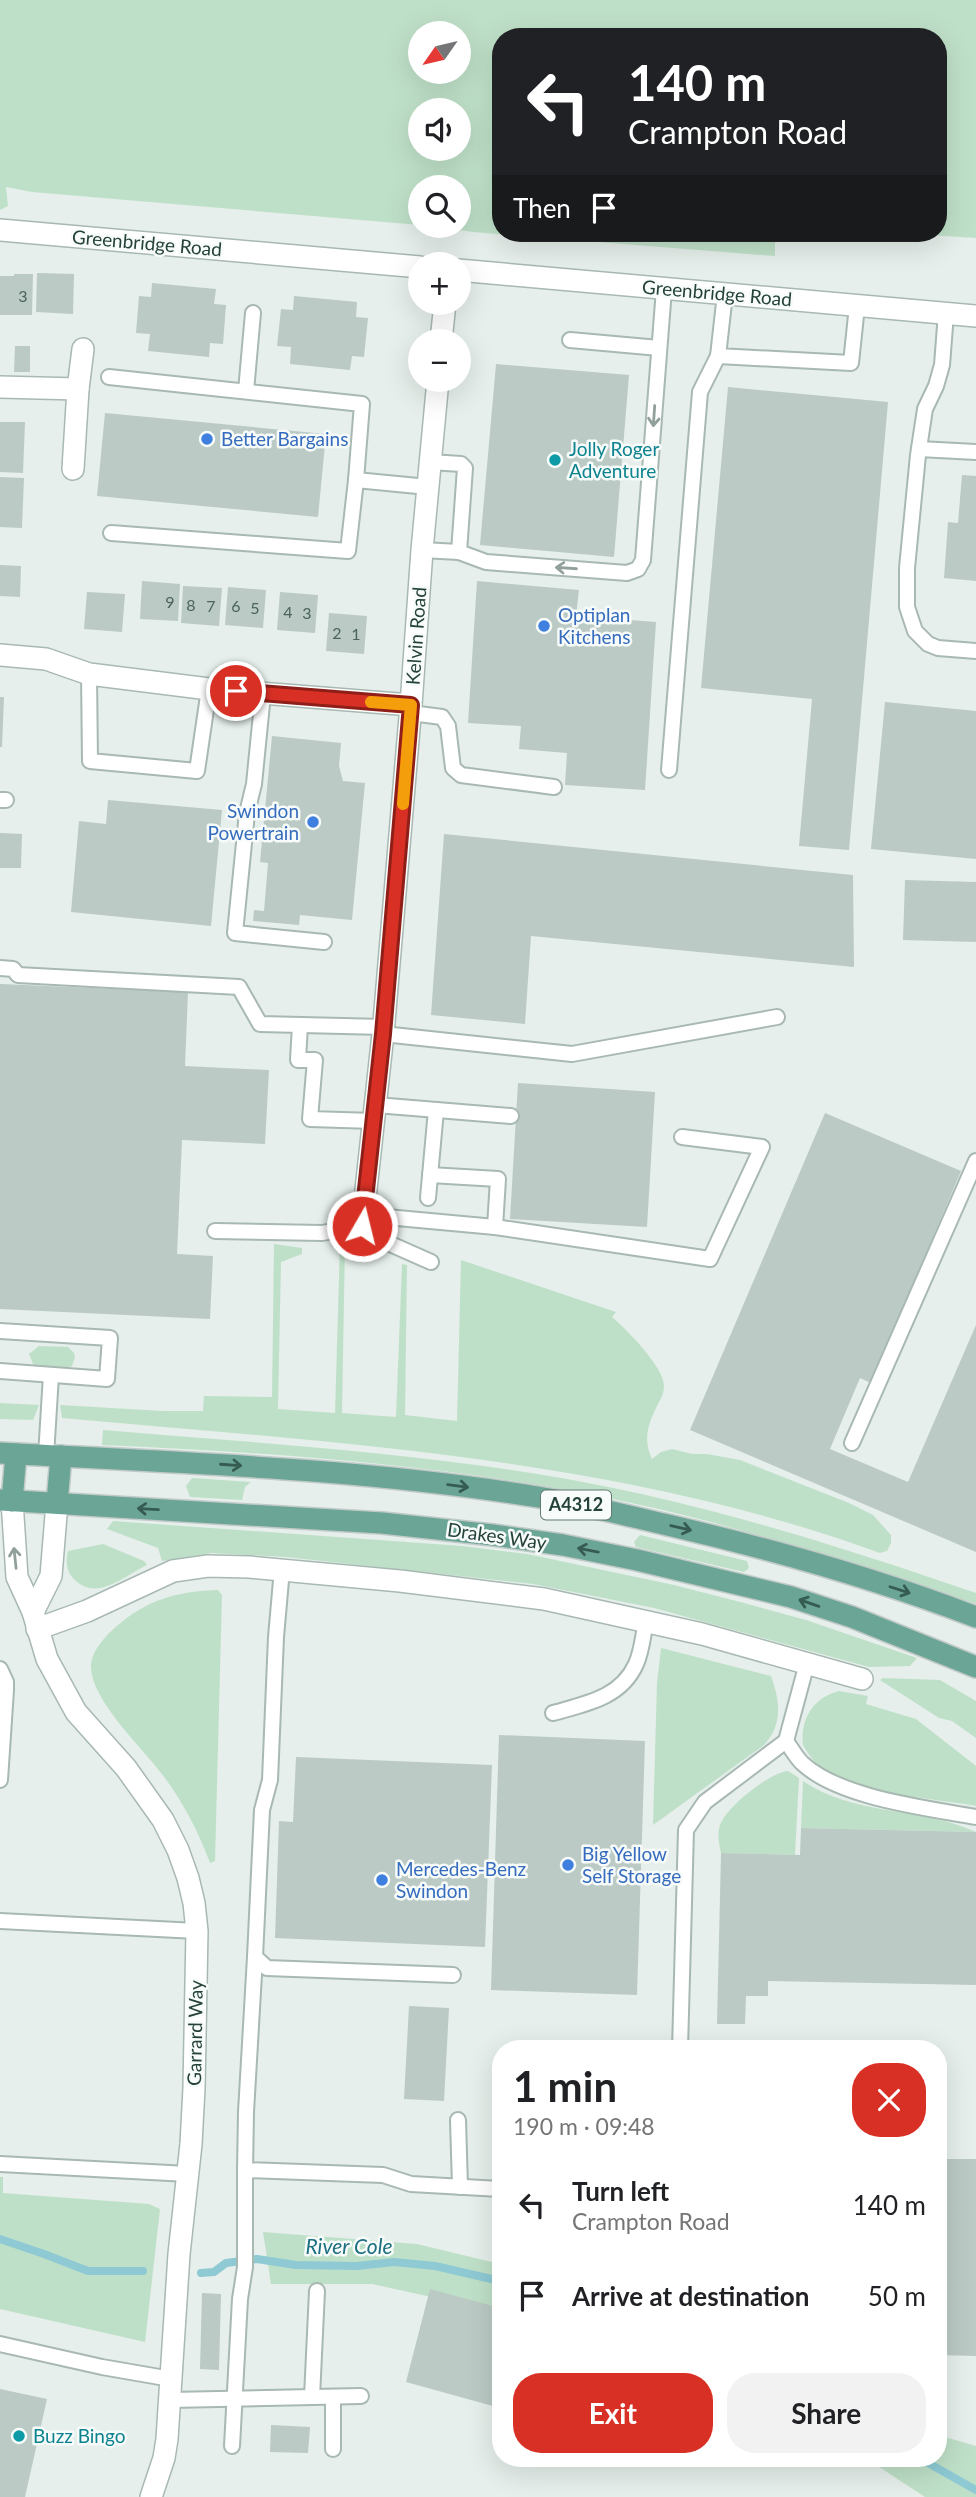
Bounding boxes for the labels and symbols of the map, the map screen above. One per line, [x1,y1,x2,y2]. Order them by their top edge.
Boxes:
north arrow [408,21,471,84]
street label: Greenbridge Road [71,224,223,261]
street label: Greenbridge Road [641,274,793,311]
house number: 3 [18,286,28,305]
one-way arrow [647,404,660,427]
place label: Better Bargains [221,427,348,450]
marker: Better Bargains [199,431,215,447]
place label: Jolly Roger Adventure [569,437,659,482]
marker: Jolly Roger Adventure [547,452,563,468]
one-way arrow [555,561,577,574]
street label: Kelvin Road [401,586,430,686]
house number: 9 [165,592,175,611]
house number: 8 [186,595,196,614]
house number: 7 [206,596,216,615]
house number: 6 [231,596,241,615]
house number: 5 [250,598,260,617]
house number: 4 [283,602,293,621]
house number: 3 [302,603,312,622]
place label: Optiplan Kitchens [558,603,630,648]
marker: Optiplan Kitchens [536,618,552,634]
house number: 2 [332,623,342,642]
house number: 1 [351,624,361,643]
pin [206,661,266,721]
place label: Swindon Powertrain [208,799,299,844]
marker: Swindon Powertrain [305,814,321,830]
position arrow [325,1189,399,1263]
one-way arrow [220,1459,242,1472]
one-way arrow [446,1479,469,1492]
road number: A4312 [541,1490,611,1520]
one-way arrow [137,1502,160,1515]
street label: Drakes Way [446,1517,548,1554]
one-way arrow [669,1522,692,1535]
one-way arrow [577,1543,600,1556]
one-way arrow [8,1548,21,1570]
one-way arrow [889,1584,911,1597]
one-way arrow [798,1596,820,1608]
place label: Big Yellow Self Storage [582,1842,681,1887]
place label: Mercedes-Benz Swindon [396,1857,526,1902]
marker: Big Yellow Self Storage [560,1857,576,1873]
marker: Mercedes-Benz Swindon [374,1872,390,1888]
street label: Garrard Way [182,1980,207,2086]
water label: River Cole [306,2233,392,2258]
place label: Buzz Bingo [33,2424,125,2447]
marker: Buzz Bingo [11,2428,27,2444]

